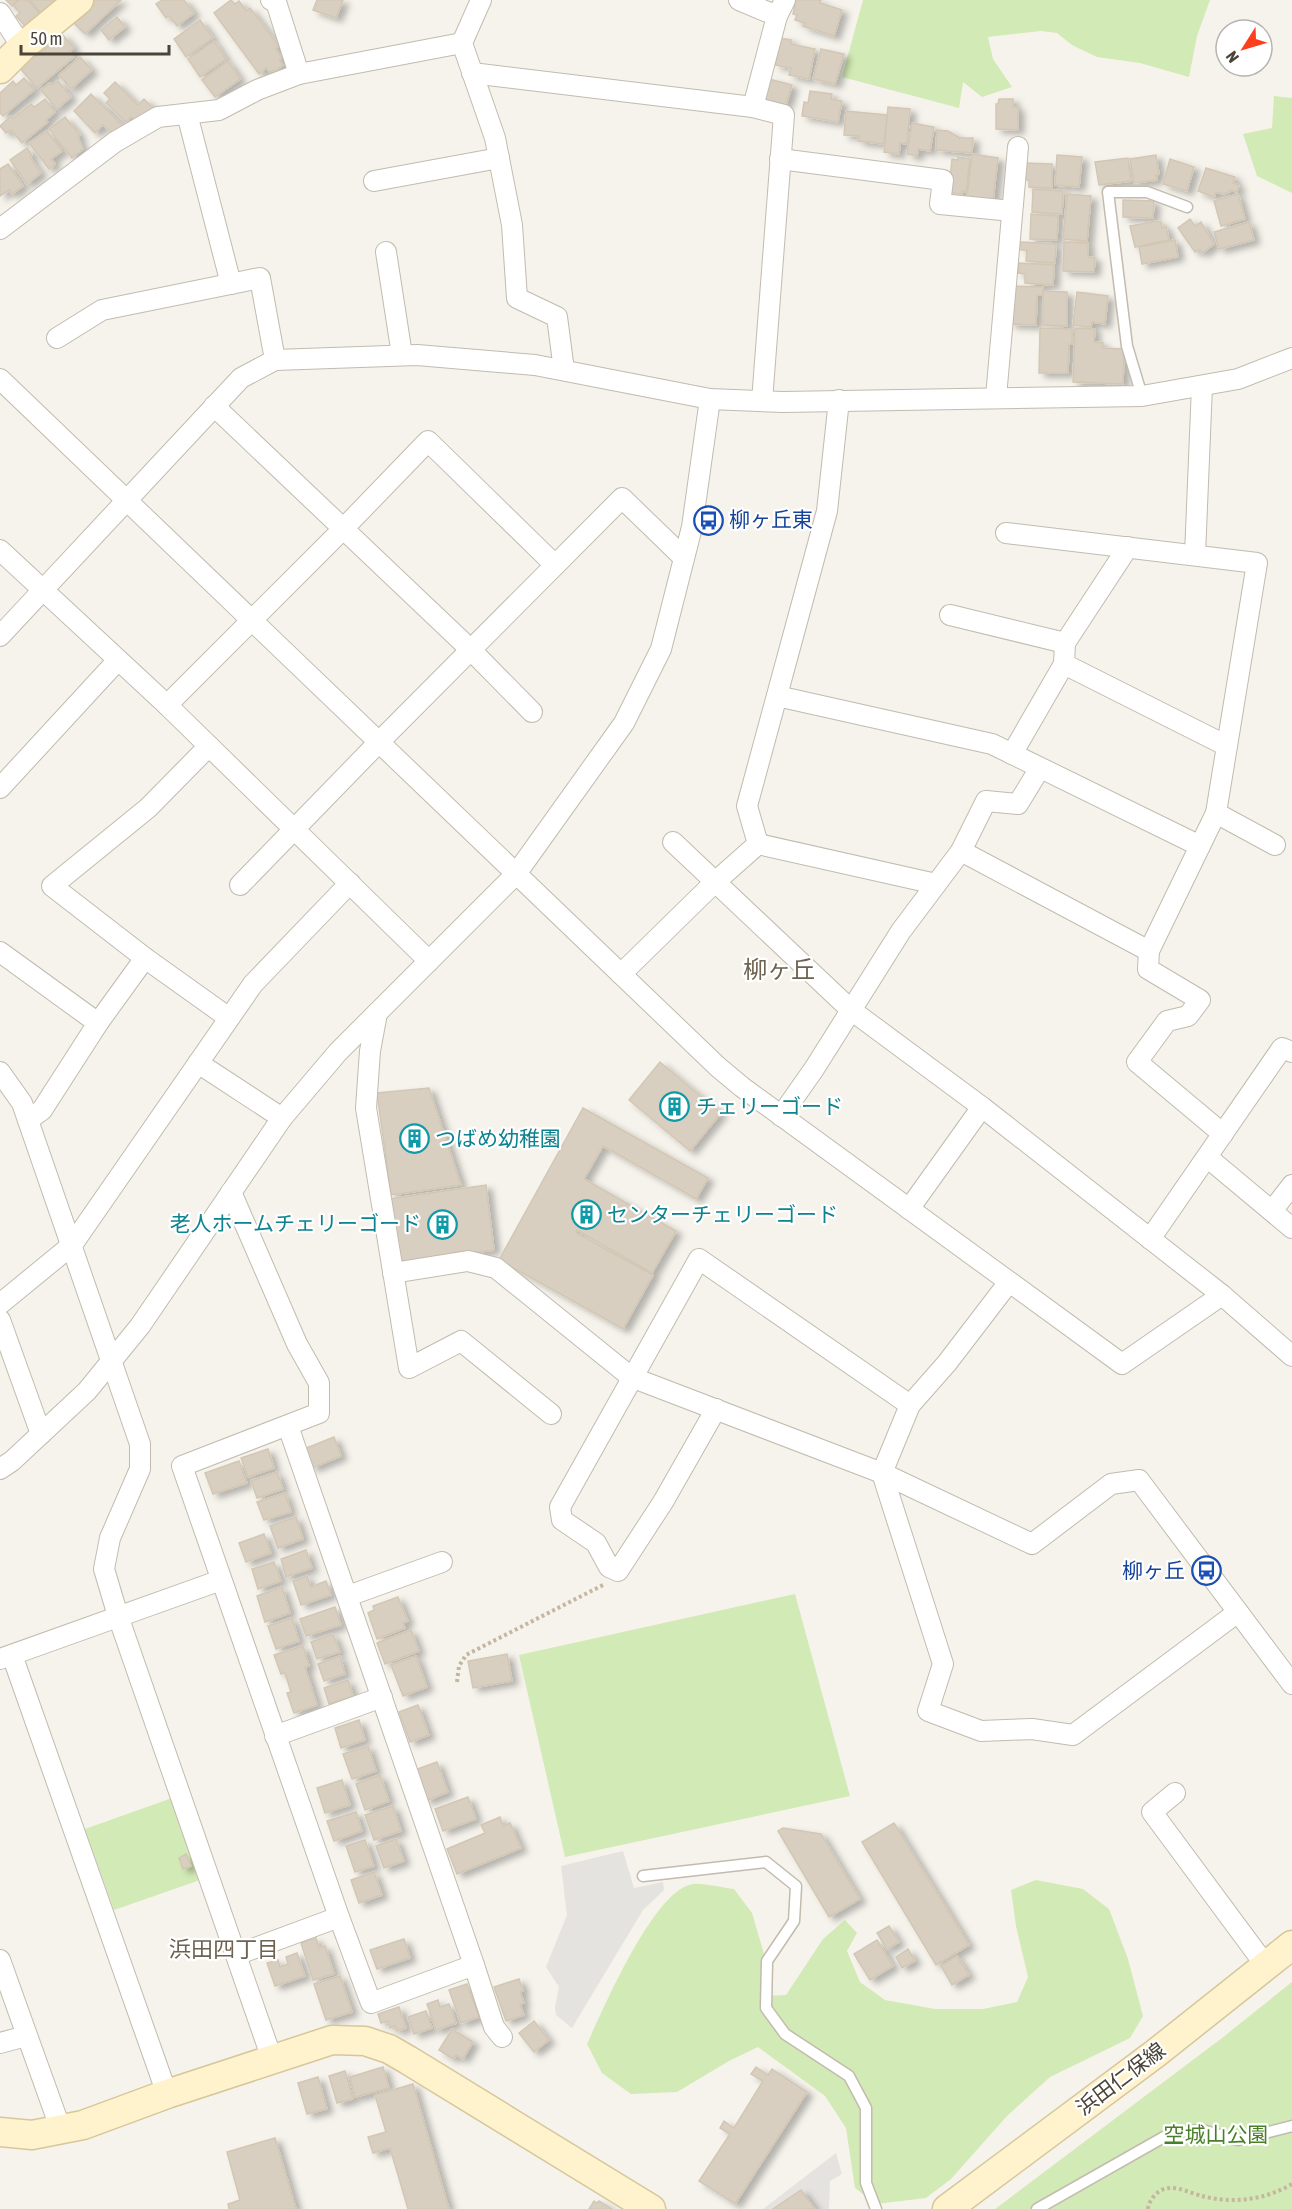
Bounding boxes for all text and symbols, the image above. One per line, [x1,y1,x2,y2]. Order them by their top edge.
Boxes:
scale bar [21,18,170,56]
north arrow [1214,18,1274,78]
text: 50 m [30,28,62,49]
text: N [1222,48,1242,66]
bus stop icon: 柳ヶ丘東 [692,504,724,536]
place label: 柳ヶ丘東 [729,507,813,531]
district label: 柳ヶ丘 [743,956,815,983]
building icon: チェリーゴード [659,1091,691,1123]
place label: チェリーゴード [696,1094,843,1118]
building icon: つばめ幼稚園 [398,1123,430,1155]
place label: つばめ幼稚園 [435,1126,561,1150]
building icon: センターチェリーゴード [570,1199,602,1231]
place label: センターチェリーゴード [607,1202,838,1226]
building icon: 老人ホームチェリーゴード [426,1208,458,1240]
place label: 老人ホームチェリーゴード [170,1211,421,1235]
bus stop icon: 柳ヶ丘 [1190,1555,1222,1587]
place label: 柳ヶ丘 [1122,1558,1185,1582]
district label: 浜田四丁目 [169,1936,279,1962]
street label: 浜田仁保線 [1071,2037,1170,2119]
park label: 空城山公園 [1164,2122,1269,2146]

